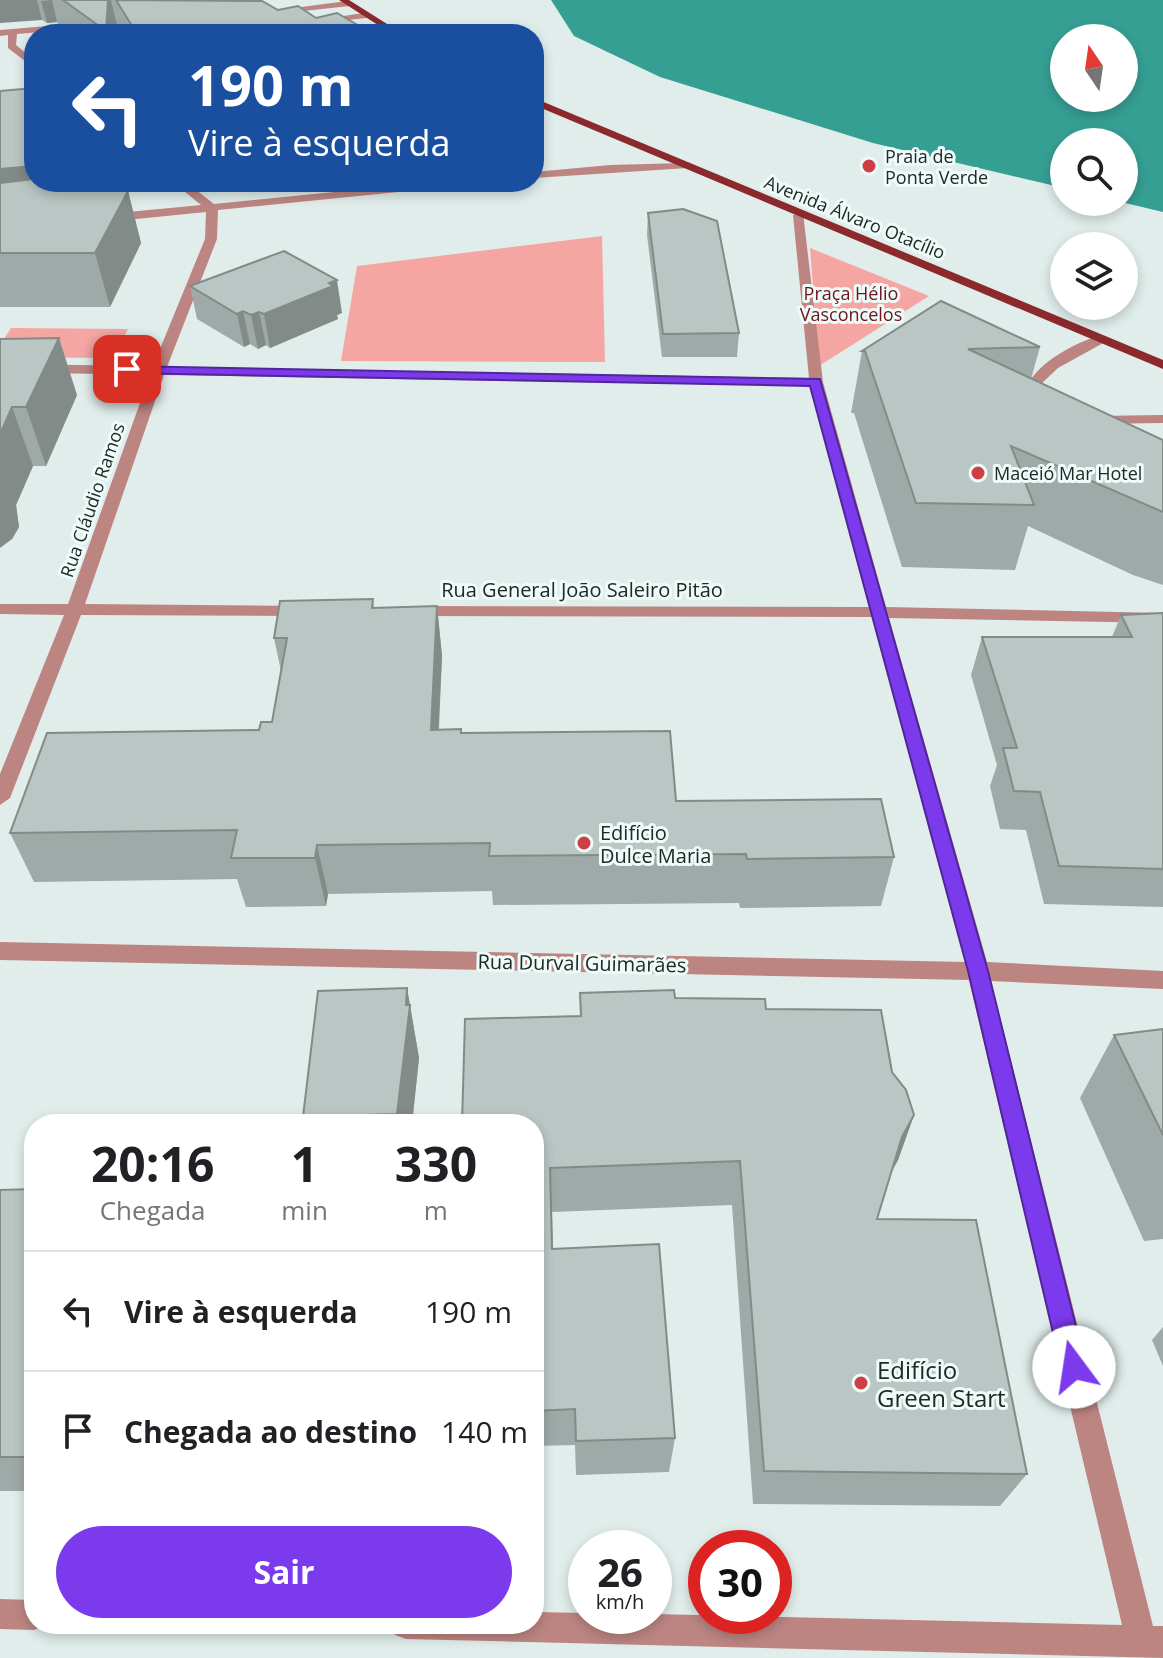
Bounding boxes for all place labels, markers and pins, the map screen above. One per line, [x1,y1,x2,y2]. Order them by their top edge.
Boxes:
place label: Praia de Ponta Verde [885,144,988,189]
marker: Praia de Ponta Verde [860,157,878,175]
pin [93,335,161,403]
place label: Maceió Mar Hotel [994,461,1142,485]
marker: Maceió Mar Hotel [969,464,987,482]
place label: Edifício Dulce Maria [600,819,711,869]
marker: Edifício Dulce Maria [575,834,593,852]
place label: Edifício Green Start [877,1353,1006,1414]
marker: Edifício Green Start [852,1374,870,1392]

